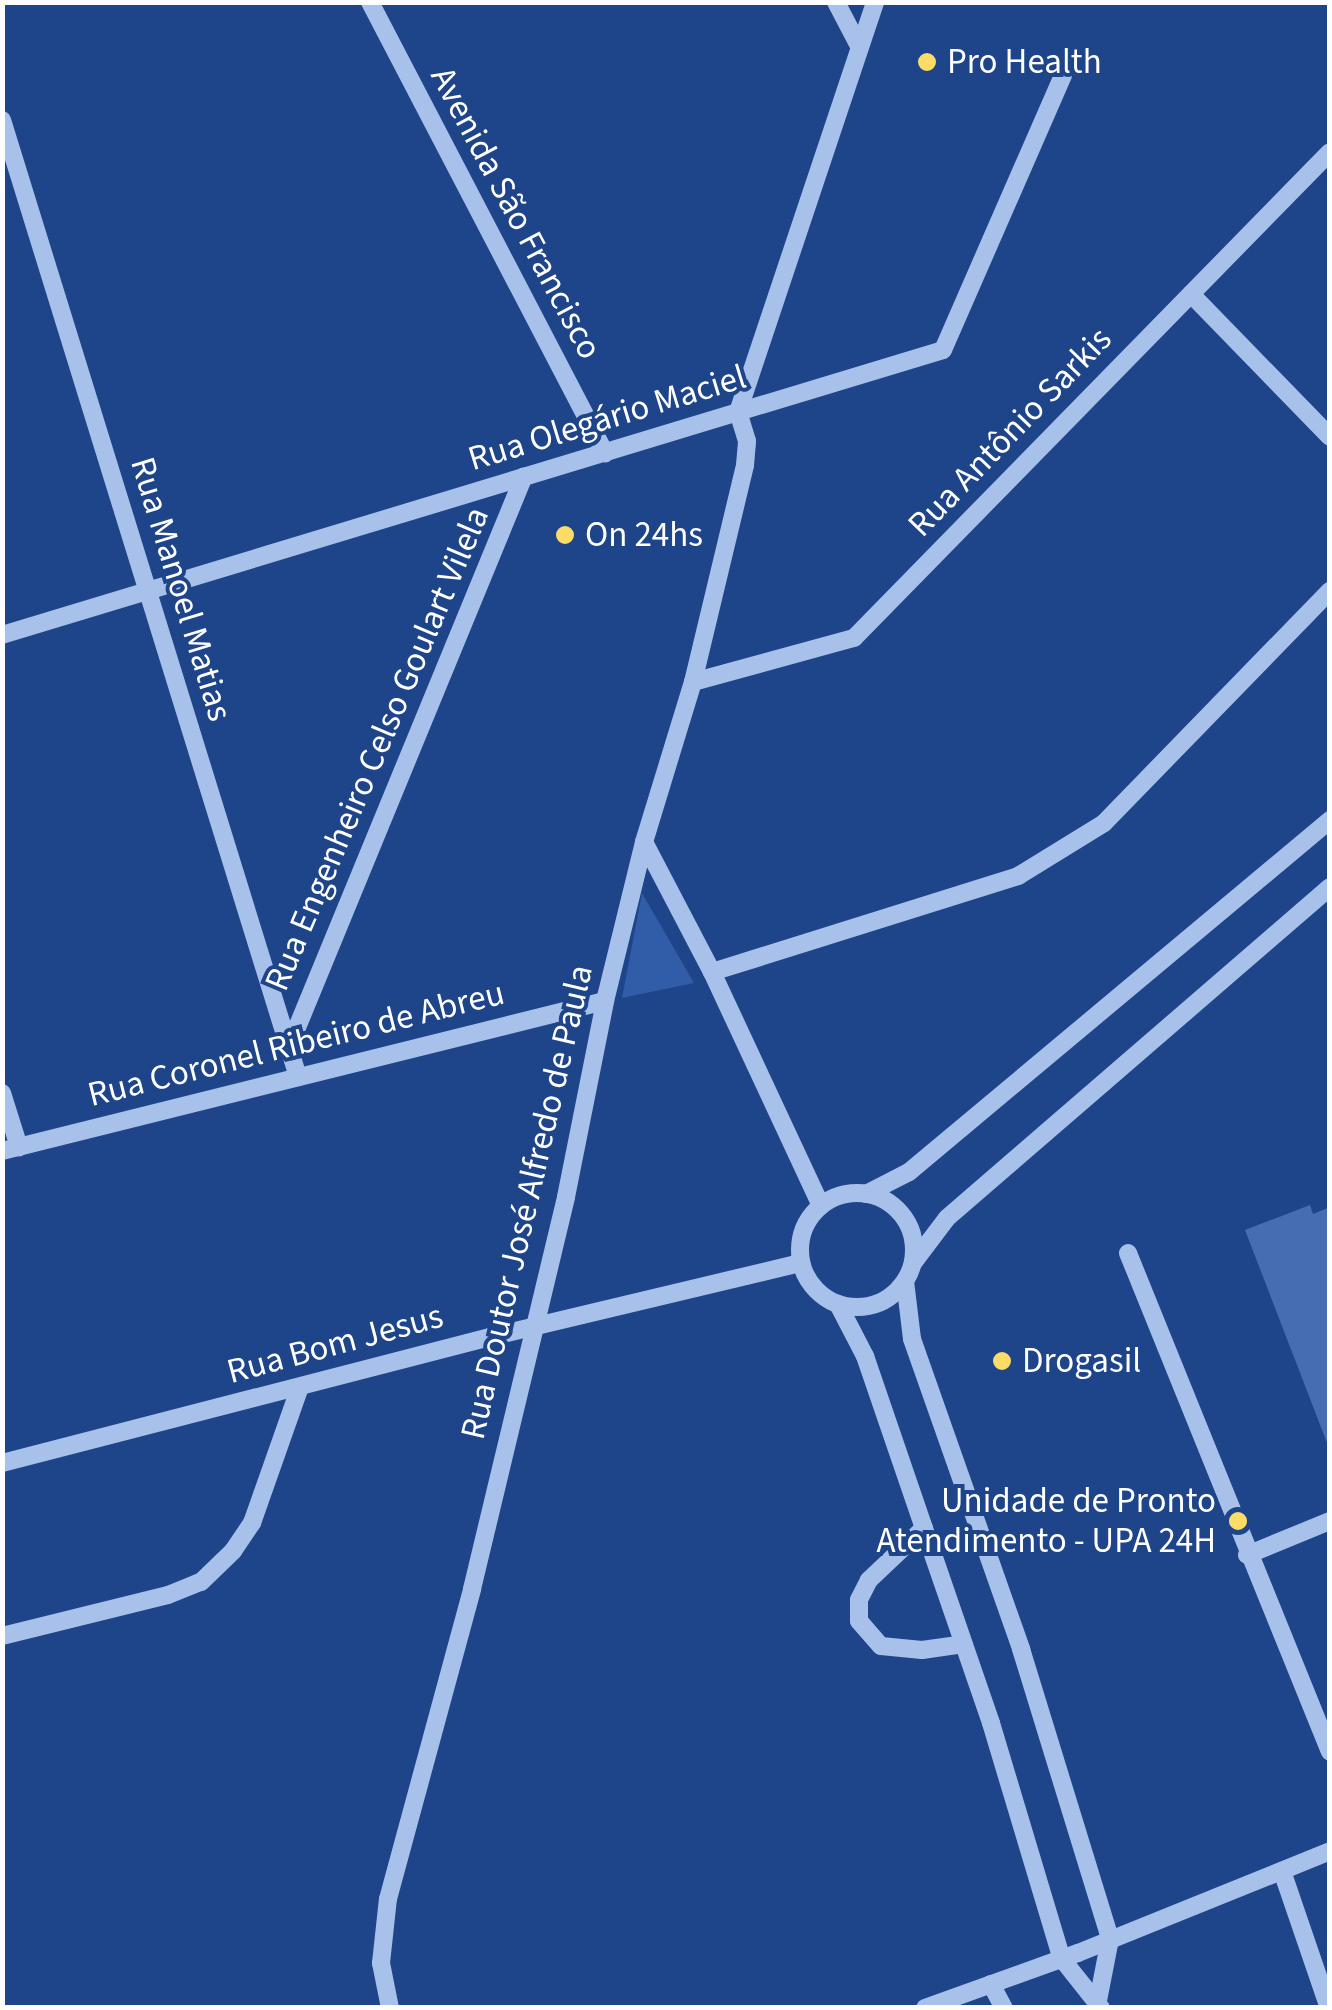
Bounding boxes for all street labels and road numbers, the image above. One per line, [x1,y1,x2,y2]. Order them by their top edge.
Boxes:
street label: Avenida São Francisco [421,60,611,366]
street label: Rua Antônio Sarkis [899,319,1121,545]
street label: Rua Olegário Maciel [463,356,751,480]
street label: Rua Manoel Matias [121,452,241,726]
street label: Rua Engenheiro Celso Goulart Vilela [256,501,498,997]
street label: Rua Doutor José Alfredo de Paula [452,961,602,1443]
street label: Rua Coronel Ribeiro de Abreu [83,972,509,1116]
street label: Rua Bom Jesus [223,1295,447,1393]

